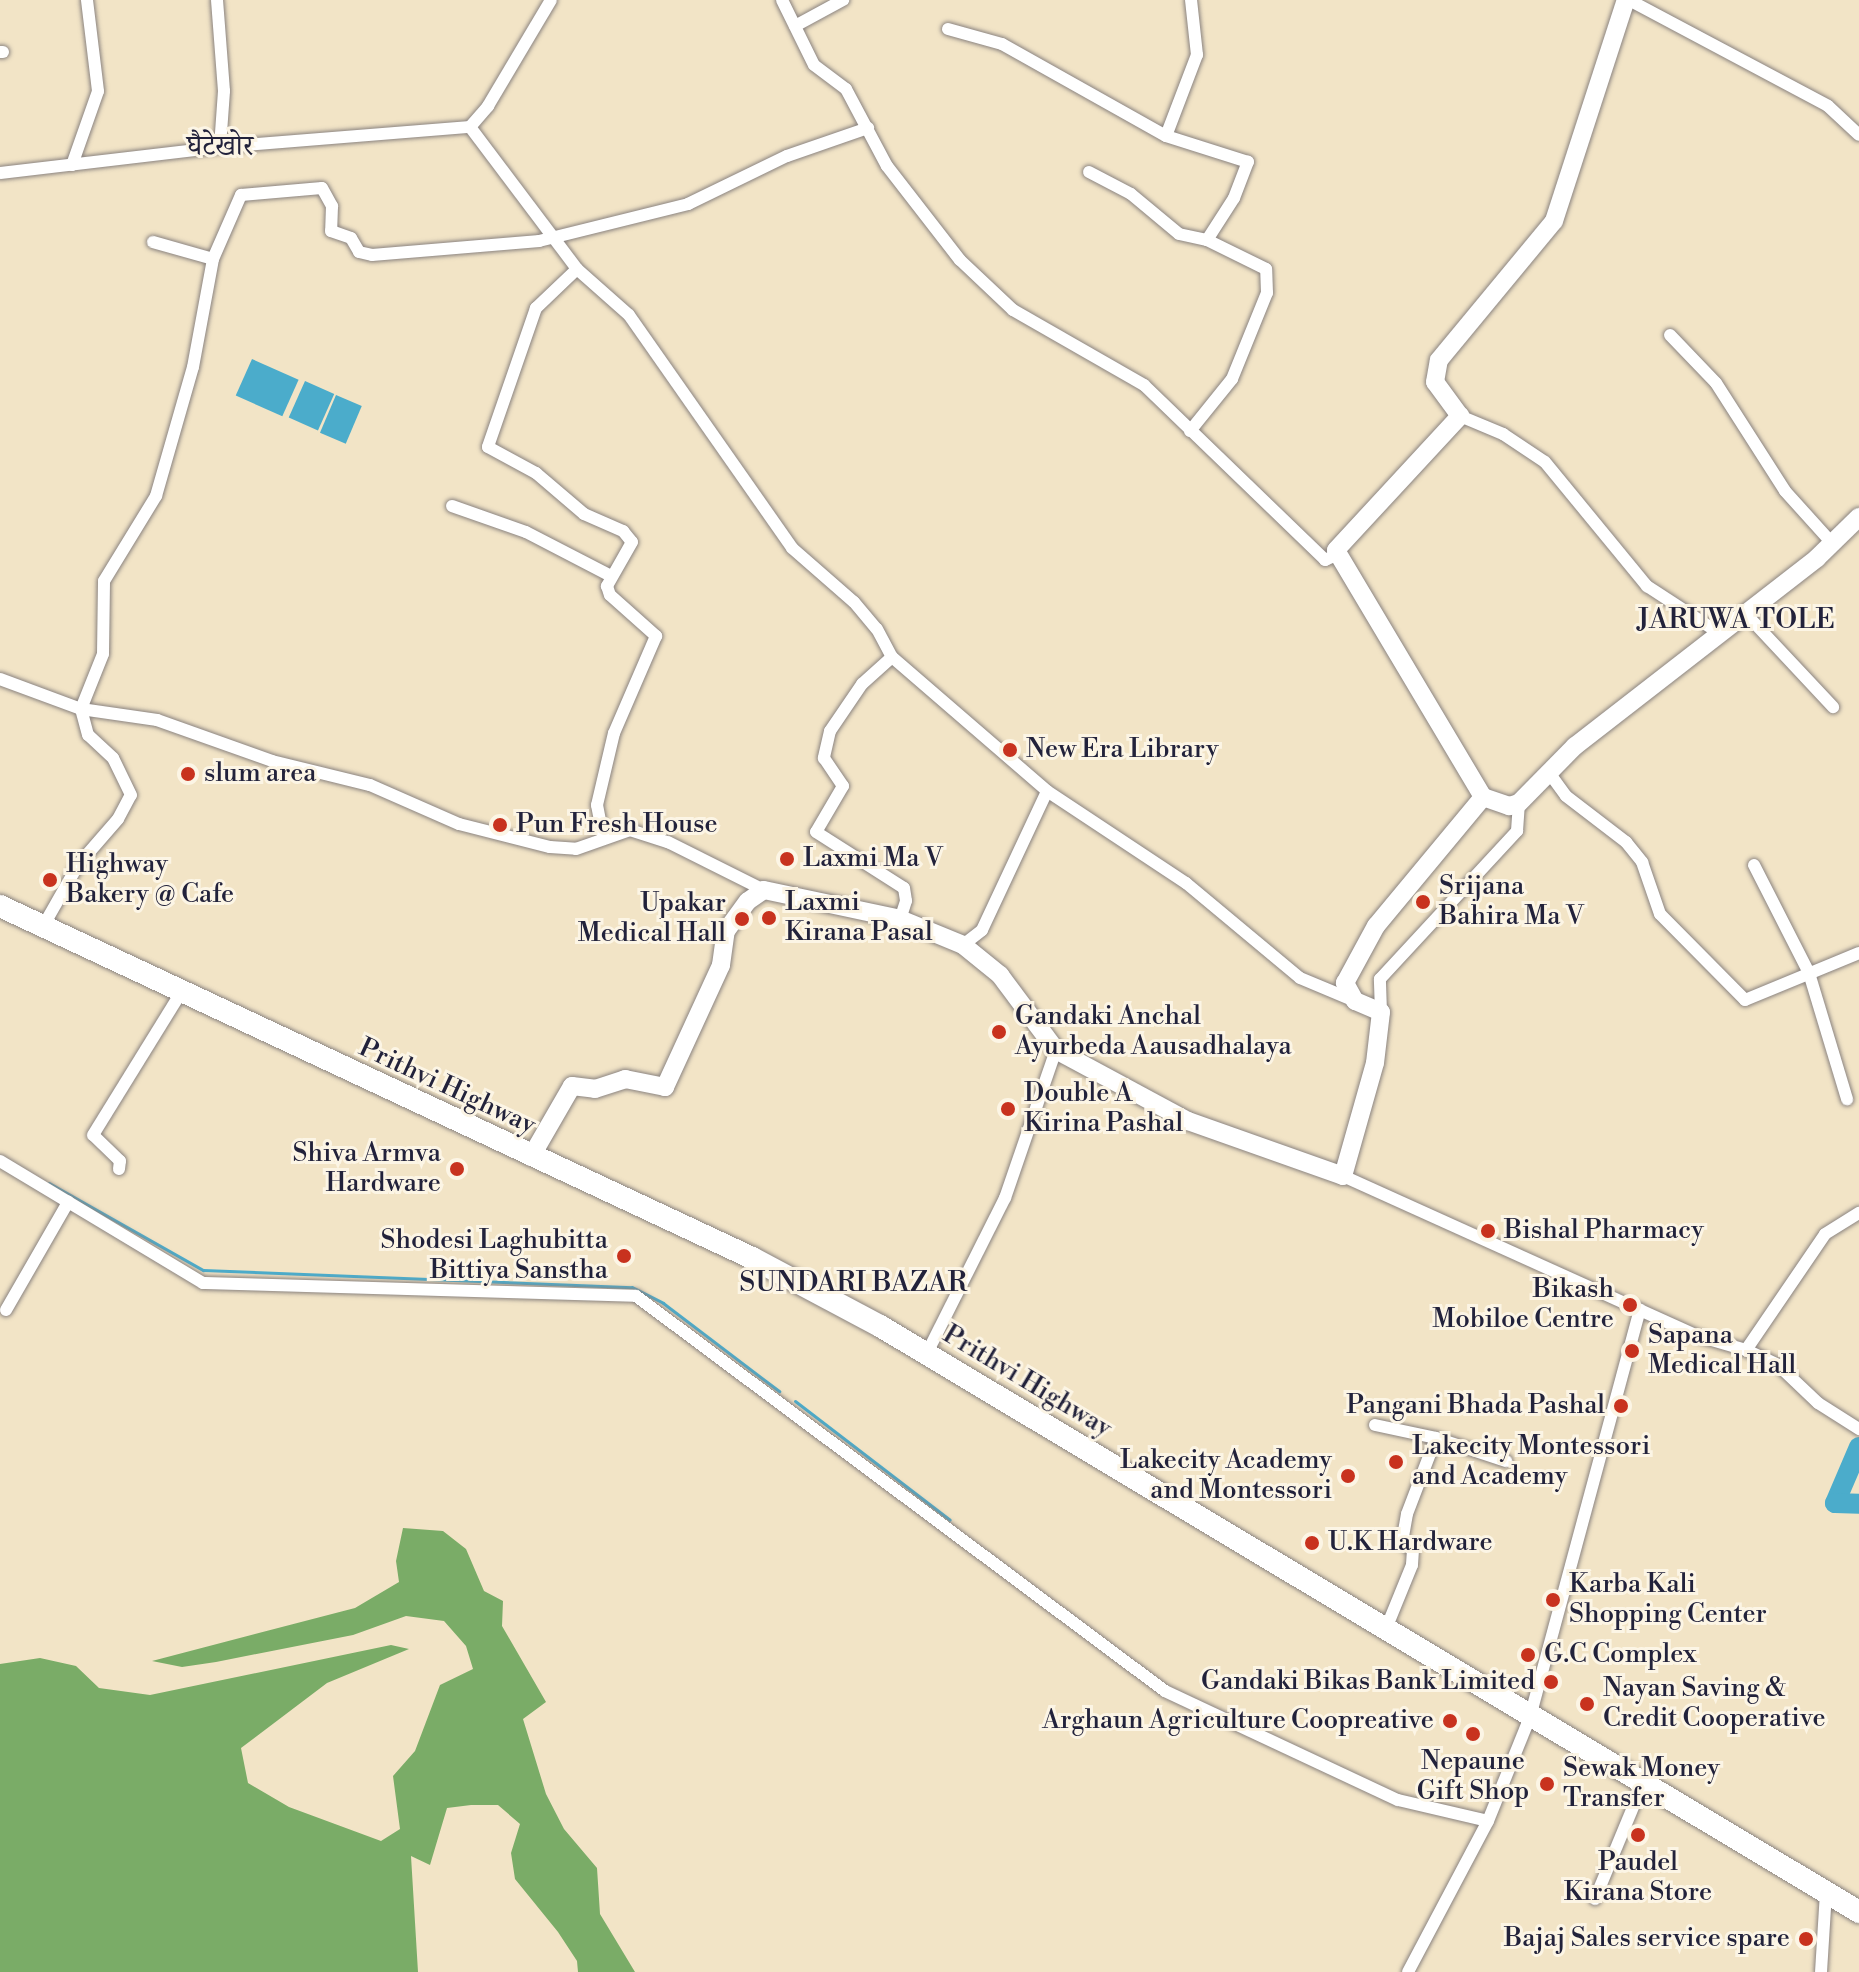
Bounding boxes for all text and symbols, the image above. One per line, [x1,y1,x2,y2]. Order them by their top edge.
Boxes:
district label: घैटेखोर [187,130,253,164]
district label: JARUWA TOLE [1626,603,1846,637]
place label: New Era Library [1026,734,1219,766]
marker: New Era Library [1001,741,1019,759]
place label: slum area [204,758,317,790]
marker: slum area [179,765,197,783]
place label: Pun Fresh House [516,809,718,841]
marker: Pun Fresh House [491,816,509,834]
place label: Laxmi Ma V [803,843,943,875]
place label: Highway Bakery @ Cafe [66,849,234,910]
marker: Laxmi Ma V [778,850,796,868]
marker: Highway Bakery @ Cafe [41,871,59,889]
place label: Srijana Bahira Ma V [1439,871,1584,932]
place label: Laxmi Kirana Pasal [785,887,933,948]
place label: Upakar Medical Hall [578,888,726,950]
marker: Srijana Bahira Ma V [1414,893,1432,911]
marker: Laxmi Kirana Pasal [760,909,778,927]
marker: Upakar Medical Hall [733,910,751,928]
place label: Gandaki Anchal Ayurbeda Aausadhalaya [1015,1001,1292,1062]
marker: Gandaki Anchal Ayurbeda Aausadhalaya [990,1023,1008,1041]
street label: Prithvi Highway [354,1032,540,1142]
place label: Double A Kirina Pashal [1024,1078,1183,1140]
marker: Double A Kirina Pashal [999,1100,1017,1118]
place label: Shiva Armva Hardware [292,1138,441,1200]
marker: Shiva Armva Hardware [448,1160,466,1178]
place label: Bishal Pharmacy [1504,1215,1704,1247]
marker: Bishal Pharmacy [1479,1222,1497,1240]
place label: Shodesi Laghubitta Bittiya Sanstha [381,1225,608,1286]
marker: Shodesi Laghubitta Bittiya Sanstha [615,1247,633,1265]
district label: SUNDARI BAZAR [726,1266,980,1300]
place label: Bikash Mobiloe Centre [1432,1274,1614,1336]
marker: Bikash Mobiloe Centre [1621,1296,1639,1314]
street label: Prithvi Highway [937,1319,1117,1445]
place label: Sapana Medical Hall [1648,1320,1796,1382]
marker: Sapana Medical Hall [1623,1342,1641,1360]
place label: Pangani Bhada Pashal [1346,1390,1605,1422]
marker: Pangani Bhada Pashal [1612,1397,1630,1415]
place label: Lakecity Montessori and Academy [1412,1431,1650,1492]
place label: Lakecity Academy and Montessori [1120,1445,1332,1506]
marker: Lakecity Montessori and Academy [1387,1453,1405,1471]
marker: Lakecity Academy and Montessori [1339,1467,1357,1485]
place label: U.K Hardware [1328,1527,1493,1559]
marker: U.K Hardware [1303,1534,1321,1552]
place label: Karba Kali Shopping Center [1569,1569,1767,1630]
marker: Karba Kali Shopping Center [1544,1591,1562,1609]
place label: G.C Complex [1544,1639,1696,1671]
marker: G.C Complex [1519,1646,1537,1664]
place label: Gandaki Bikas Bank Limited [1201,1666,1535,1698]
marker: Gandaki Bikas Bank Limited [1542,1673,1560,1691]
place label: Nayan Saving & Credit Cooperative [1603,1673,1826,1734]
marker: Nayan Saving & Credit Cooperative [1578,1695,1596,1713]
place label: Arghaun Agriculture Coopreative [1042,1705,1434,1737]
marker: Arghaun Agriculture Coopreative [1441,1712,1459,1730]
marker: Nepaune Gift Shop [1464,1725,1482,1743]
place label: Nepaune Gift Shop [1417,1746,1529,1808]
place label: Sewak Money Transfer [1563,1753,1720,1814]
marker: Sewak Money Transfer [1538,1775,1556,1793]
marker: Paudel Kirana Store [1629,1826,1647,1844]
place label: Paudel Kirana Store [1564,1847,1712,1908]
place label: Bajaj Sales service spare [1504,1923,1790,1955]
marker: Bajaj Sales service spare [1797,1930,1815,1948]

